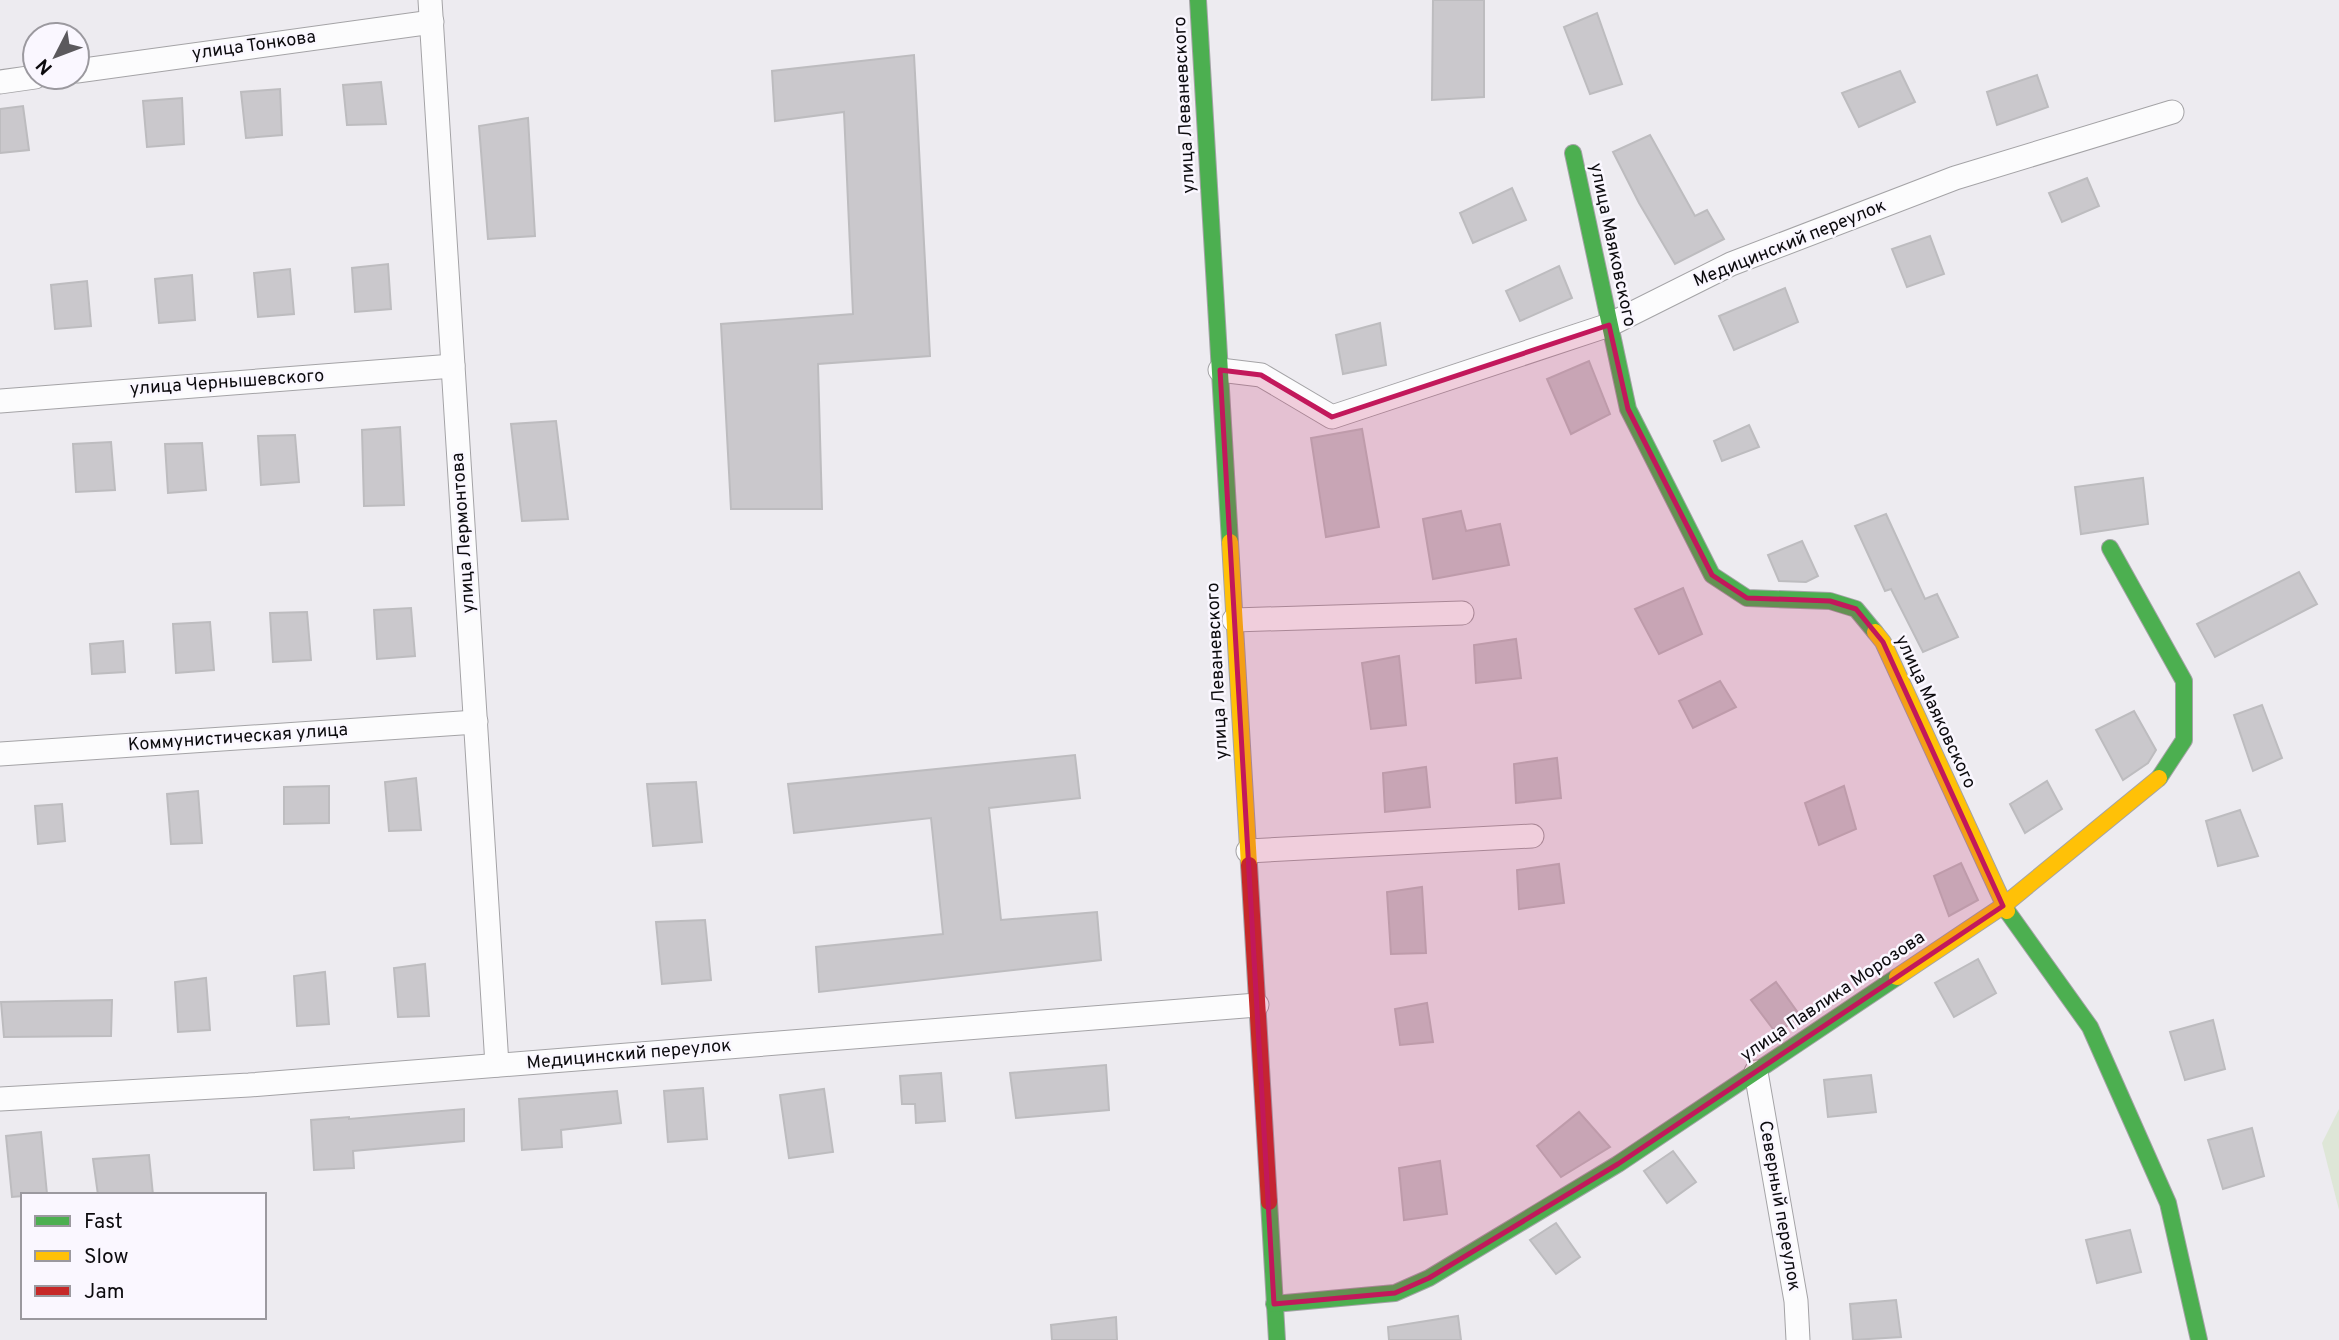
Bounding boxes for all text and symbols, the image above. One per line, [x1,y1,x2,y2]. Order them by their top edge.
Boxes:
street label: улица Леваневского [1169,16,1201,194]
north arrow [21,21,91,91]
street label: улица Тонкова [191,26,317,66]
text: N [31,53,58,79]
street label: улица Маяковского [1583,161,1641,329]
street label: Медицинский переулок [1690,195,1890,293]
street label: улица Чернышевского [129,365,325,401]
street label: улица Лермонтова [447,452,481,614]
street label: улица Леваневского [1202,582,1234,760]
street label: улица Маяковского [1889,631,1981,793]
street label: Коммунистическая улица [127,719,349,757]
street label: улица Павлика Морозова [1736,927,1930,1067]
street label: Медицинский переулок [526,1035,732,1075]
street label: Северный переулок [1753,1119,1805,1293]
legend [21,1193,266,1319]
text: Fast [84,1209,123,1236]
text: Slow [84,1244,129,1271]
text: Jam [84,1279,125,1306]

